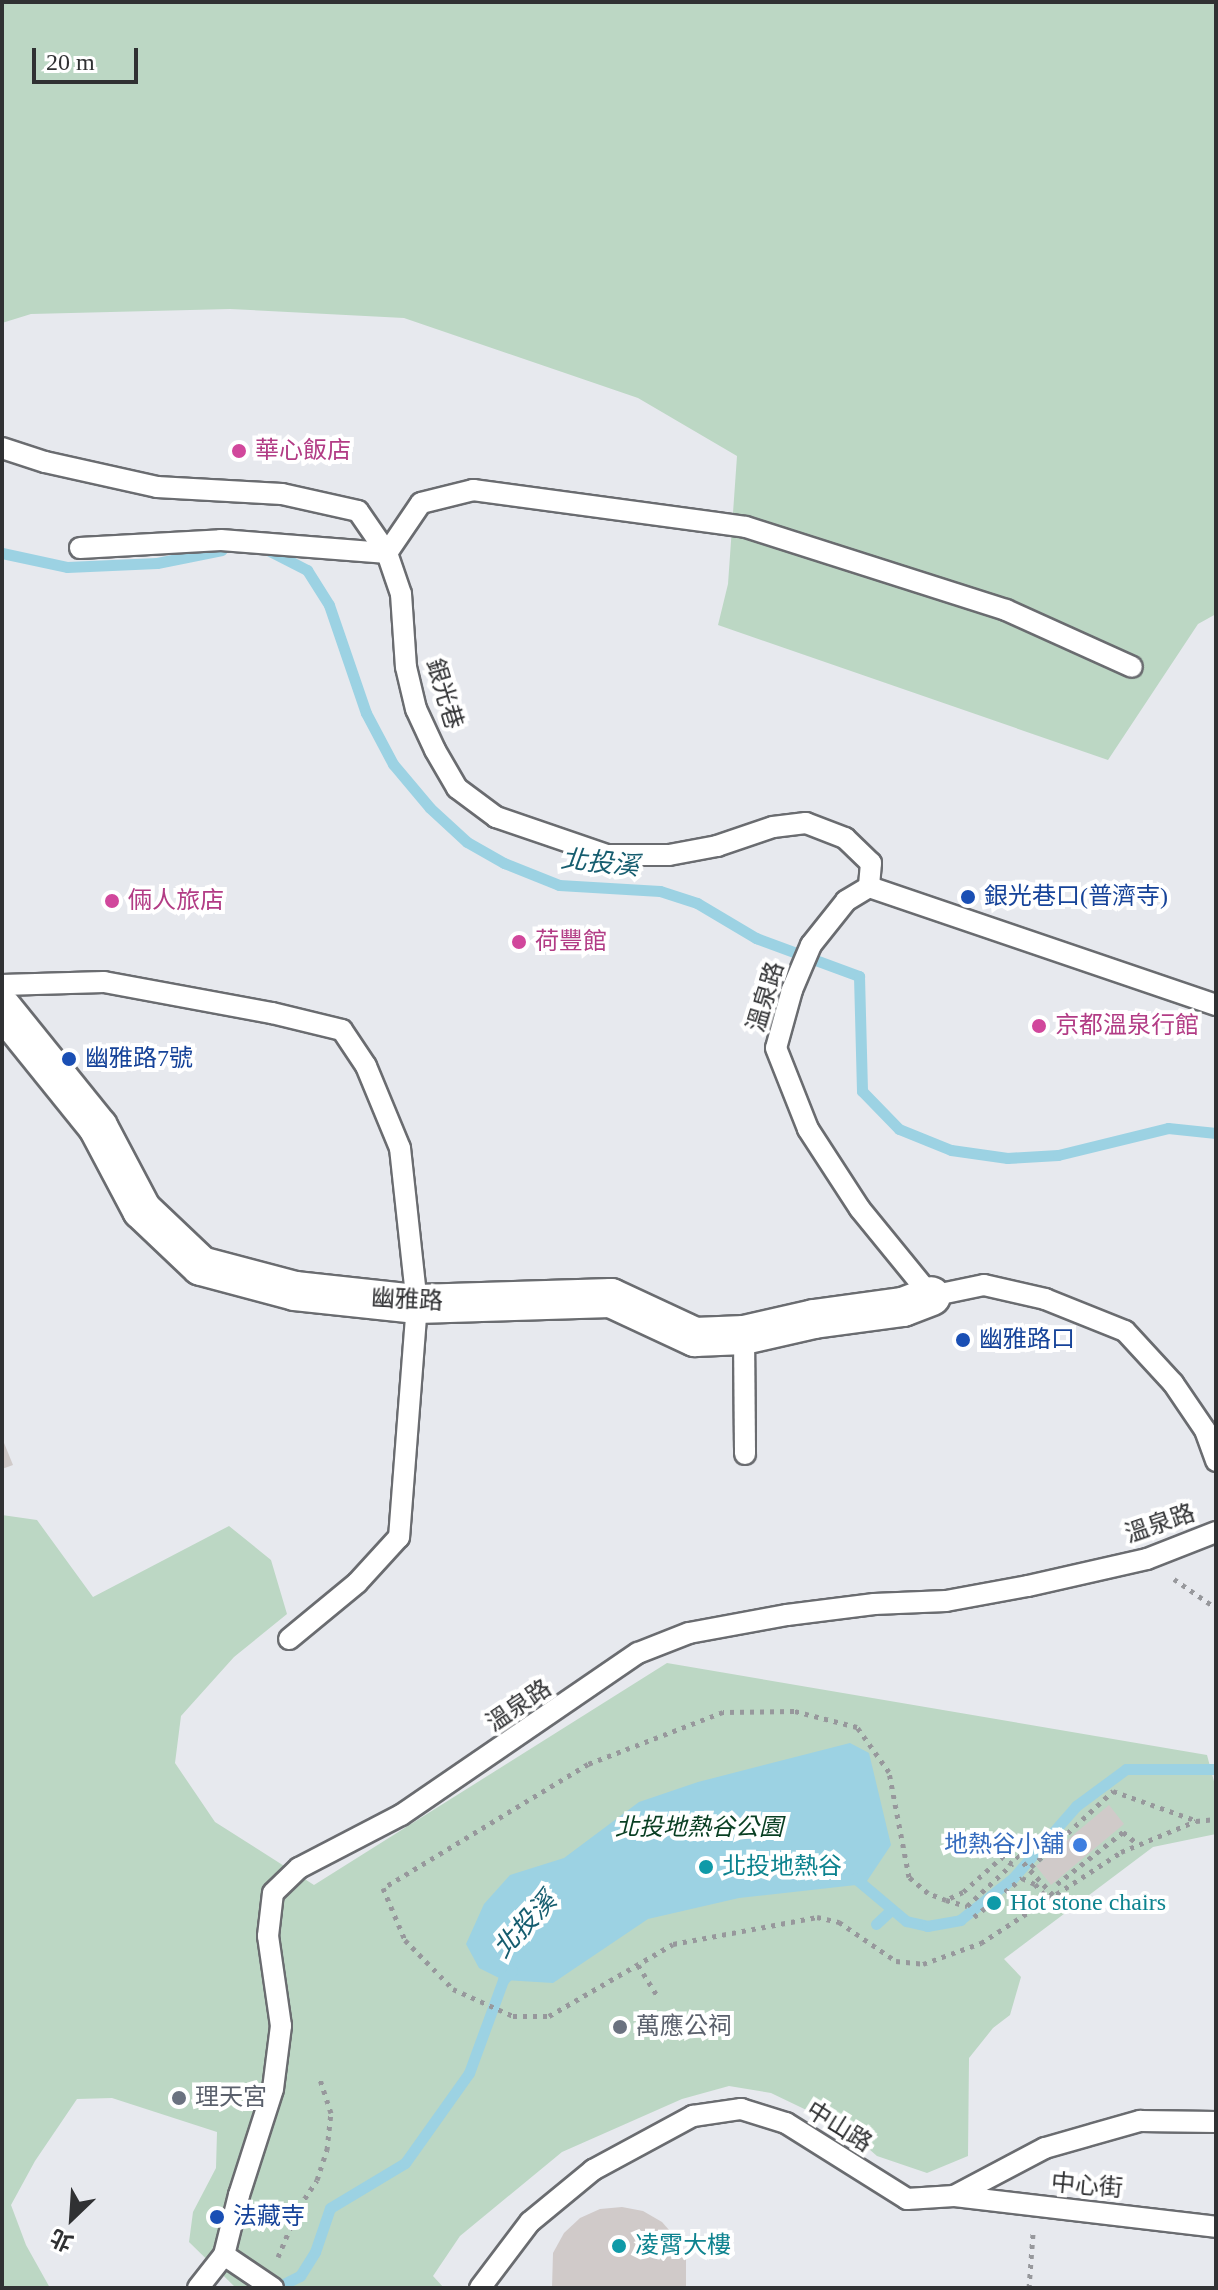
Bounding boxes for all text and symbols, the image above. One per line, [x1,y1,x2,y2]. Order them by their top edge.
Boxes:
scale bar [36,32,142,82]
text: 20 m [46,49,95,75]
place label: 華心飯店 [255,437,351,465]
marker: 華心飯店 [230,442,248,460]
street label: 銀光巷 [420,655,468,733]
water label: 北投溪 [560,843,640,883]
place label: 銀光巷口(普濟寺) [984,883,1168,911]
place label: 倆人旅店 [128,887,224,915]
marker: 銀光巷口(普濟寺) [959,888,977,906]
marker: 倆人旅店 [103,892,121,910]
place label: 荷豐館 [535,928,607,956]
marker: 荷豐館 [510,933,528,951]
street label: 溫泉路 [742,958,790,1036]
place label: 京都溫泉行館 [1055,1012,1199,1040]
marker: 京都溫泉行館 [1030,1017,1048,1035]
place label: 幽雅路7號 [85,1045,193,1073]
marker: 幽雅路7號 [60,1050,78,1068]
street label: 幽雅路 [370,1284,444,1316]
place label: 幽雅路口 [979,1326,1075,1354]
marker: 幽雅路口 [954,1331,972,1349]
street label: 溫泉路 [1121,1499,1199,1549]
street label: 溫泉路 [481,1674,557,1738]
park label: 北投地熱谷公園 [615,1814,783,1842]
place label: 地熱谷小舖 [944,1831,1064,1859]
marker: 地熱谷小舖 [1071,1836,1089,1854]
place label: 北投地熱谷 [722,1853,842,1881]
marker: 北投地熱谷 [697,1858,715,1876]
water label: 北投溪 [487,1886,563,1964]
place label: Hot stone chairs [1010,1889,1166,1917]
marker: Hot stone chairs [985,1894,1003,1912]
place label: 萬應公祠 [636,2013,732,2041]
marker: 萬應公祠 [611,2018,629,2036]
place label: 理天宮 [195,2084,267,2112]
marker: 理天宮 [170,2089,188,2107]
street label: 中山路 [801,2096,877,2158]
street label: 中心街 [1050,2169,1124,2203]
north arrow [32,2178,112,2258]
place label: 法藏寺 [233,2203,305,2231]
marker: 法藏寺 [208,2208,226,2226]
text: 北 [46,2224,77,2256]
place label: 凌霄大樓 [635,2232,731,2260]
marker: 凌霄大樓 [610,2237,628,2255]

